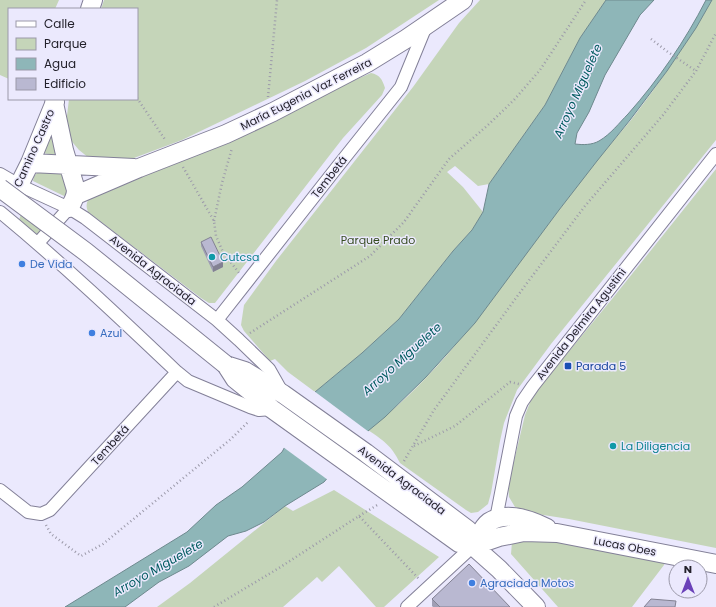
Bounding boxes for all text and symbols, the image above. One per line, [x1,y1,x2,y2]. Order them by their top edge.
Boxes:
legend [8,8,138,100]
text: Calle [44,15,75,32]
text: Parque [44,35,87,52]
water label: Arroyo Miguelete [549,40,606,142]
street label: María Eugenia Vaz Ferreira [237,54,375,134]
text: Agua [44,55,76,72]
text: Edificio [44,75,86,92]
street label: Camino Castro [10,106,58,190]
street label: Tembetá [307,152,351,202]
street label: Avenida Agraciada [106,231,200,309]
park label: Parque Prado [341,232,415,248]
place label: Cutcsa [220,249,259,265]
marker: Cutcsa [207,252,217,262]
place label: De Vida [30,256,73,272]
marker: De Vida [17,259,27,269]
street label: Avenida Delmira Agustini [532,265,630,383]
water label: Arroyo Miguelete [358,318,445,400]
place label: Azul [100,325,122,341]
marker: Azul [87,328,97,338]
place label: Parada 5 [576,358,626,374]
marker: Parada 5 [563,361,573,371]
street label: Tembetá [87,421,133,469]
place label: La Diligencia [621,438,690,454]
marker: La Diligencia [608,441,618,451]
street label: Avenida Agraciada [355,442,449,518]
street label: Lucas Obes [592,532,658,560]
water label: Arroyo Miguelete [109,535,206,601]
north arrow [668,559,708,599]
text: N [684,561,692,577]
place label: Agraciada Motos [480,575,575,591]
marker: Agraciada Motos [467,578,477,588]

